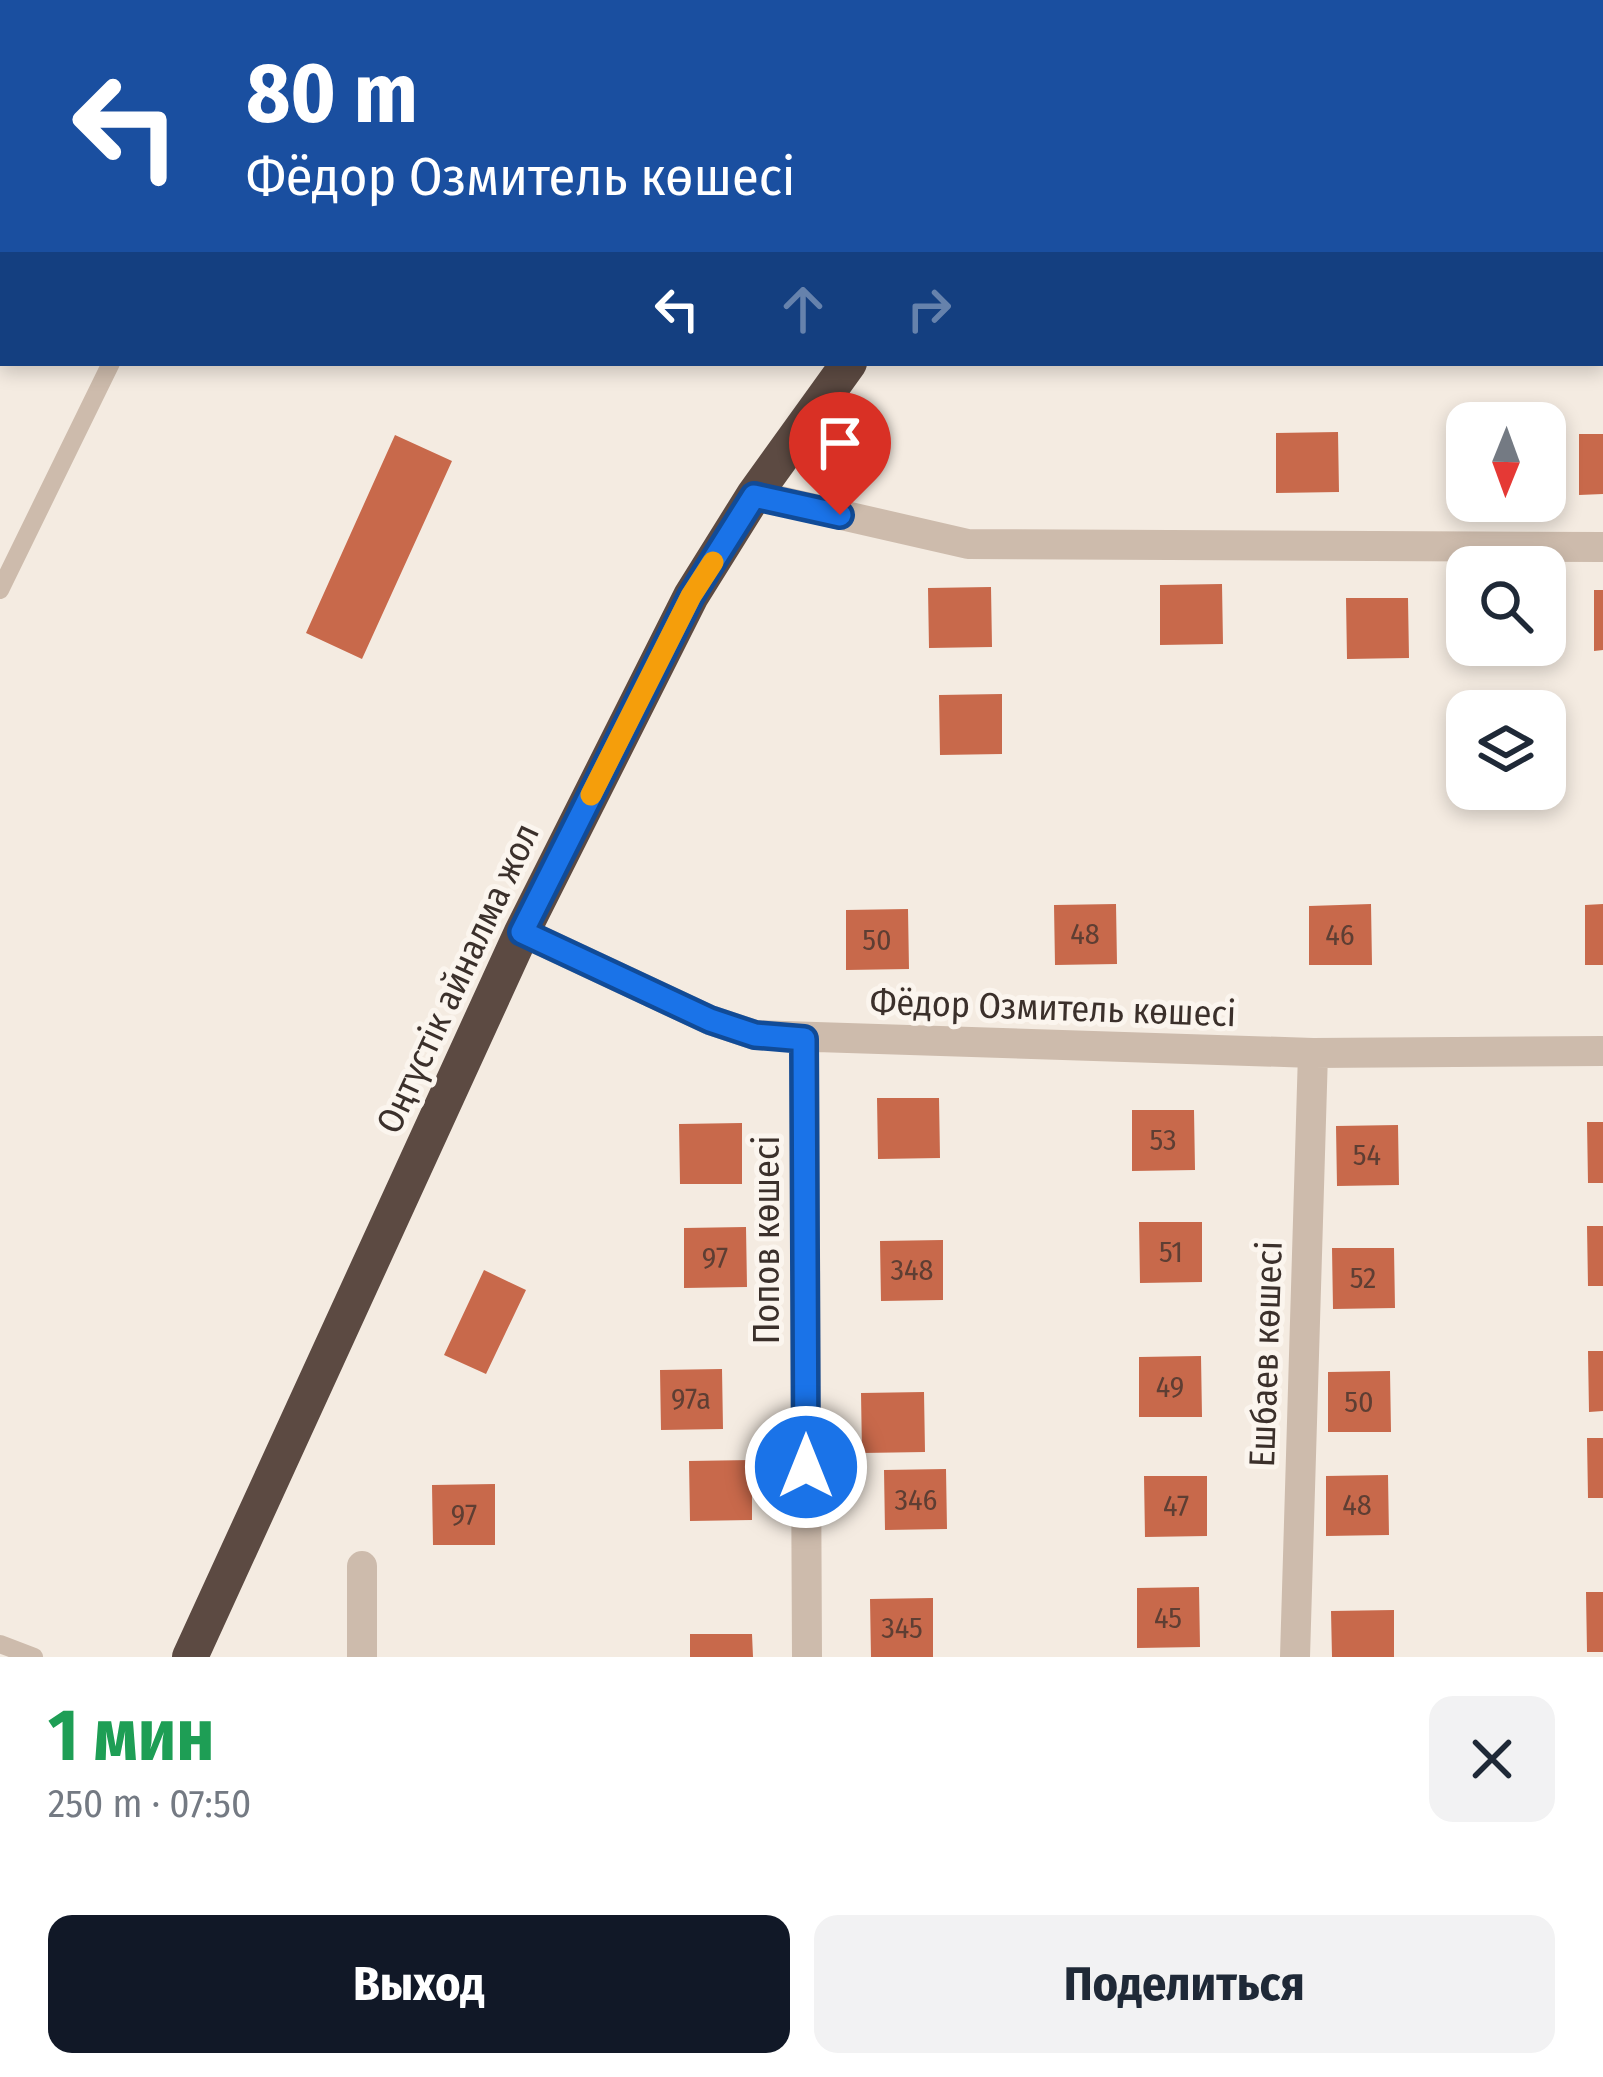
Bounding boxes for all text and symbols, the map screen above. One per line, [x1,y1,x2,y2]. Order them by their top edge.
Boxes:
text: 80 m [246,43,418,144]
icon: left [48,48,204,204]
text: Фёдор Озмитель көшесі [246,145,795,209]
icon: left [644,276,710,342]
icon: ahead [770,276,836,342]
icon: right [896,276,962,342]
pin [789,392,891,515]
north arrow [1446,402,1566,522]
map controls [1446,402,1566,810]
icon: arrive [807,410,873,476]
button: search [1446,546,1566,666]
button: layers [1446,690,1566,810]
street label: Оңтүстік айналма жол [367,817,549,1140]
house number: 48 [1070,916,1100,952]
house number: 46 [1325,917,1355,953]
house number: 50 [862,922,892,958]
street label: Фёдор Озмитель көшесі [869,980,1237,1036]
house number: 53 [1149,1122,1177,1158]
street label: Попов көшесі [745,1136,789,1344]
house number: 54 [1353,1137,1381,1173]
house number: 51 [1159,1234,1183,1270]
house number: 97 [702,1240,728,1276]
street label: Ешбаев көшесі [1240,1240,1292,1468]
house number: 348 [891,1252,933,1288]
house number: 52 [1350,1260,1376,1296]
house number: 49 [1156,1369,1184,1405]
house number: 97а [671,1381,711,1417]
house number: 50 [1344,1384,1374,1420]
position arrow [743,1404,869,1530]
house number: 346 [895,1482,937,1518]
house number: 48 [1342,1487,1372,1523]
house number: 47 [1163,1488,1189,1524]
house number: 97 [451,1497,477,1533]
house number: 45 [1154,1600,1182,1636]
house number: 345 [881,1610,923,1646]
text: 1 мин [48,1693,214,1779]
button: close [1429,1696,1555,1822]
text: 250 m · 07:50 [48,1781,251,1827]
button: Выход [48,1915,790,2053]
button: Поделиться [814,1915,1555,2053]

